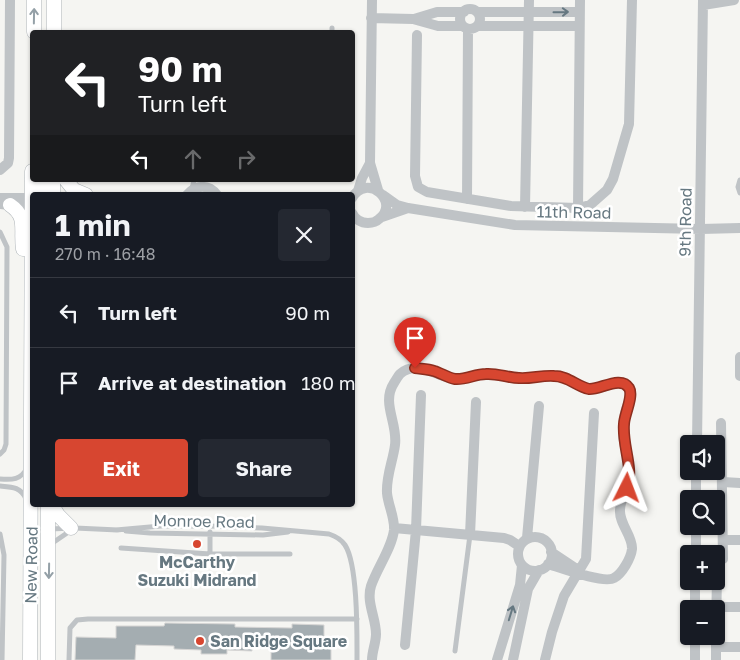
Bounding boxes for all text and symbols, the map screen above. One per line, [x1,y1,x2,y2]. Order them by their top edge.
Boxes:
one-way arrow [553,8,569,17]
one-way arrow [29,9,39,25]
text: 90 m [138,48,222,90]
icon: left [55,50,120,115]
text: Turn left [138,90,227,117]
icon: left [126,145,154,173]
icon: ahead [179,145,207,173]
icon: right [232,145,260,173]
street label: 9th Road [674,187,696,257]
street label: 11th Road [536,201,612,223]
text: 1 min [55,207,131,243]
button: close [278,209,330,261]
text: 270 m · 16:48 [55,244,155,264]
icon: left [55,299,83,327]
text: Turn left [98,301,177,324]
text: 90 m [285,301,330,324]
pin [394,317,436,368]
icon: arrive [401,324,429,352]
icon: arrive [55,369,83,397]
text: Arrive at destination [98,371,286,394]
text: 180 m [301,371,356,394]
map controls [680,435,725,645]
button: sound [680,435,725,480]
button: Exit [55,439,188,497]
button: Share [198,439,330,497]
position arrow [600,461,652,513]
button: search [680,490,725,535]
street label: Monroe Road [153,510,255,532]
street label: New Road [20,526,42,604]
marker: McCarthy Suzuki Midrand [191,538,203,550]
button: + [680,545,725,590]
place label: McCarthy Suzuki Midrand [138,552,257,590]
one-way arrow [44,562,54,579]
button: − [680,600,725,645]
one-way arrow [507,606,517,622]
place label: San Ridge Square [210,631,347,651]
marker: San Ridge Square [194,635,206,647]

